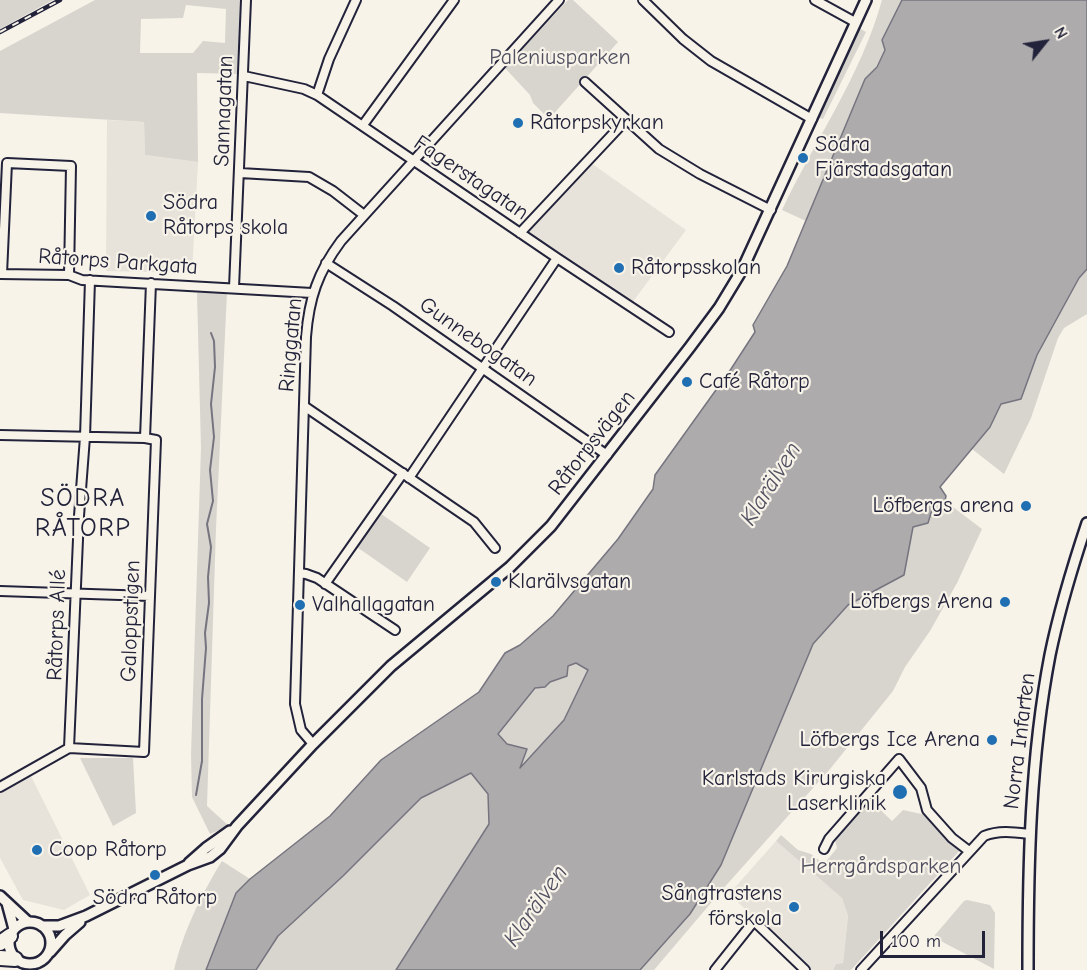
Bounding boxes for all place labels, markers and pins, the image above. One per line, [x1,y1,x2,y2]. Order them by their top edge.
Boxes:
place label: Råtorpskyrkan [530,110,664,136]
marker: Råtorpskyrkan [511,116,525,130]
place label: Södra Fjärstadsgatan [815,132,952,184]
marker: Södra Fjärstadsgatan [796,151,810,165]
place label: Södra Råtorps skola [163,190,288,242]
marker: Södra Råtorps skola [144,209,158,223]
place label: Råtorpsskolan [631,255,761,281]
marker: Råtorpsskolan [612,261,626,275]
place label: Café Råtorp [699,369,810,395]
marker: Café Råtorp [680,375,694,389]
place label: Löfbergs arena [872,493,1014,519]
marker: Löfbergs arena [1019,499,1033,513]
place label: Klarälvsgatan [508,569,631,595]
marker: Klarälvsgatan [489,575,503,589]
place label: Löfbergs Arena [850,589,993,615]
place label: Valhallagatan [312,592,435,618]
marker: Löfbergs Arena [998,595,1012,609]
marker: Valhallagatan [293,598,307,612]
place label: Löfbergs Ice Arena [799,727,980,753]
marker: Löfbergs Ice Arena [985,733,999,747]
place label: Karlstads Kirurgiska Laserklinik [702,766,886,818]
marker: Karlstads Kirurgiska Laserklinik [891,783,909,801]
place label: Coop Råtorp [49,837,167,863]
marker: Coop Råtorp [30,843,44,857]
marker: Södra Råtorp [148,868,162,882]
place label: Sångtrastens förskola [662,881,782,932]
place label: Södra Råtorp [93,885,217,911]
marker: Sångtrastens förskola [787,900,801,914]

